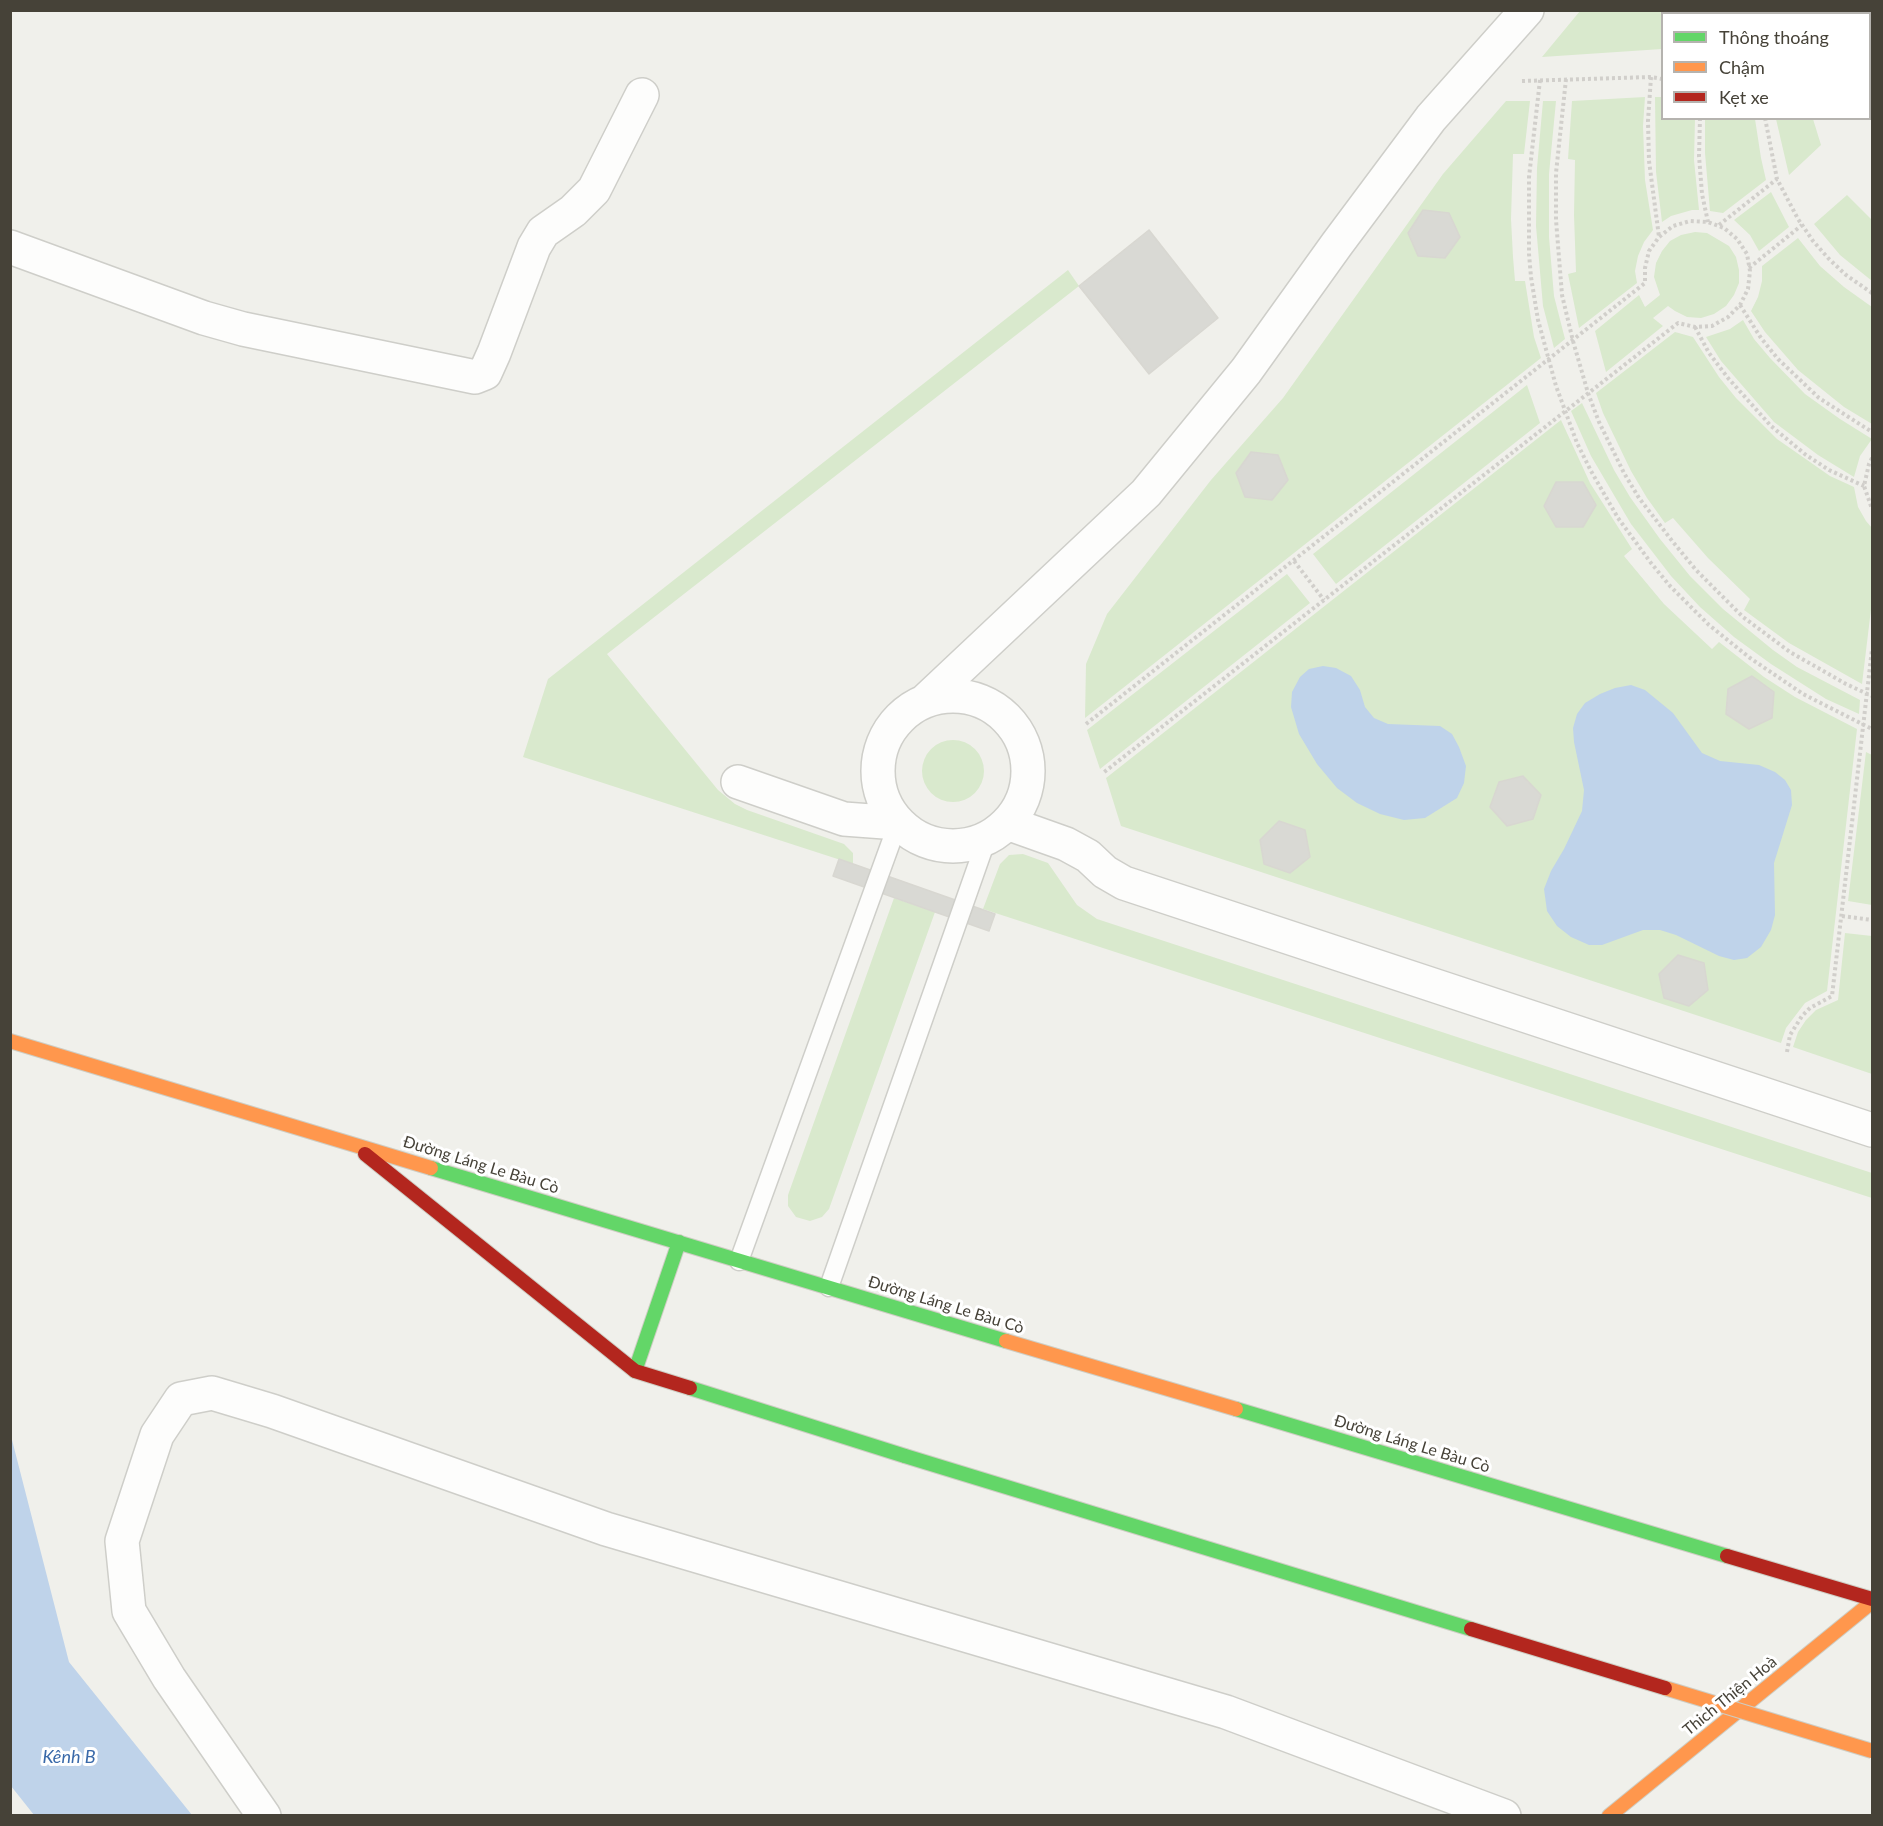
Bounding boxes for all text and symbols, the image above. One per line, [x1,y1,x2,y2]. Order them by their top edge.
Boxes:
legend [1661,12,1871,120]
text: Thông thoáng [1719,26,1829,48]
text: Chậm [1719,56,1765,78]
text: Kẹt xe [1719,86,1769,108]
street label: Đường Láng Le Bàu Cò [401,1132,561,1198]
street label: Đường Láng Le Bàu Cò [866,1272,1026,1338]
street label: Đường Láng Le Bàu Cò [1332,1411,1492,1477]
street label: Thich Thiện Hoà [1679,1652,1781,1740]
water label: Kênh B [42,1746,96,1768]

